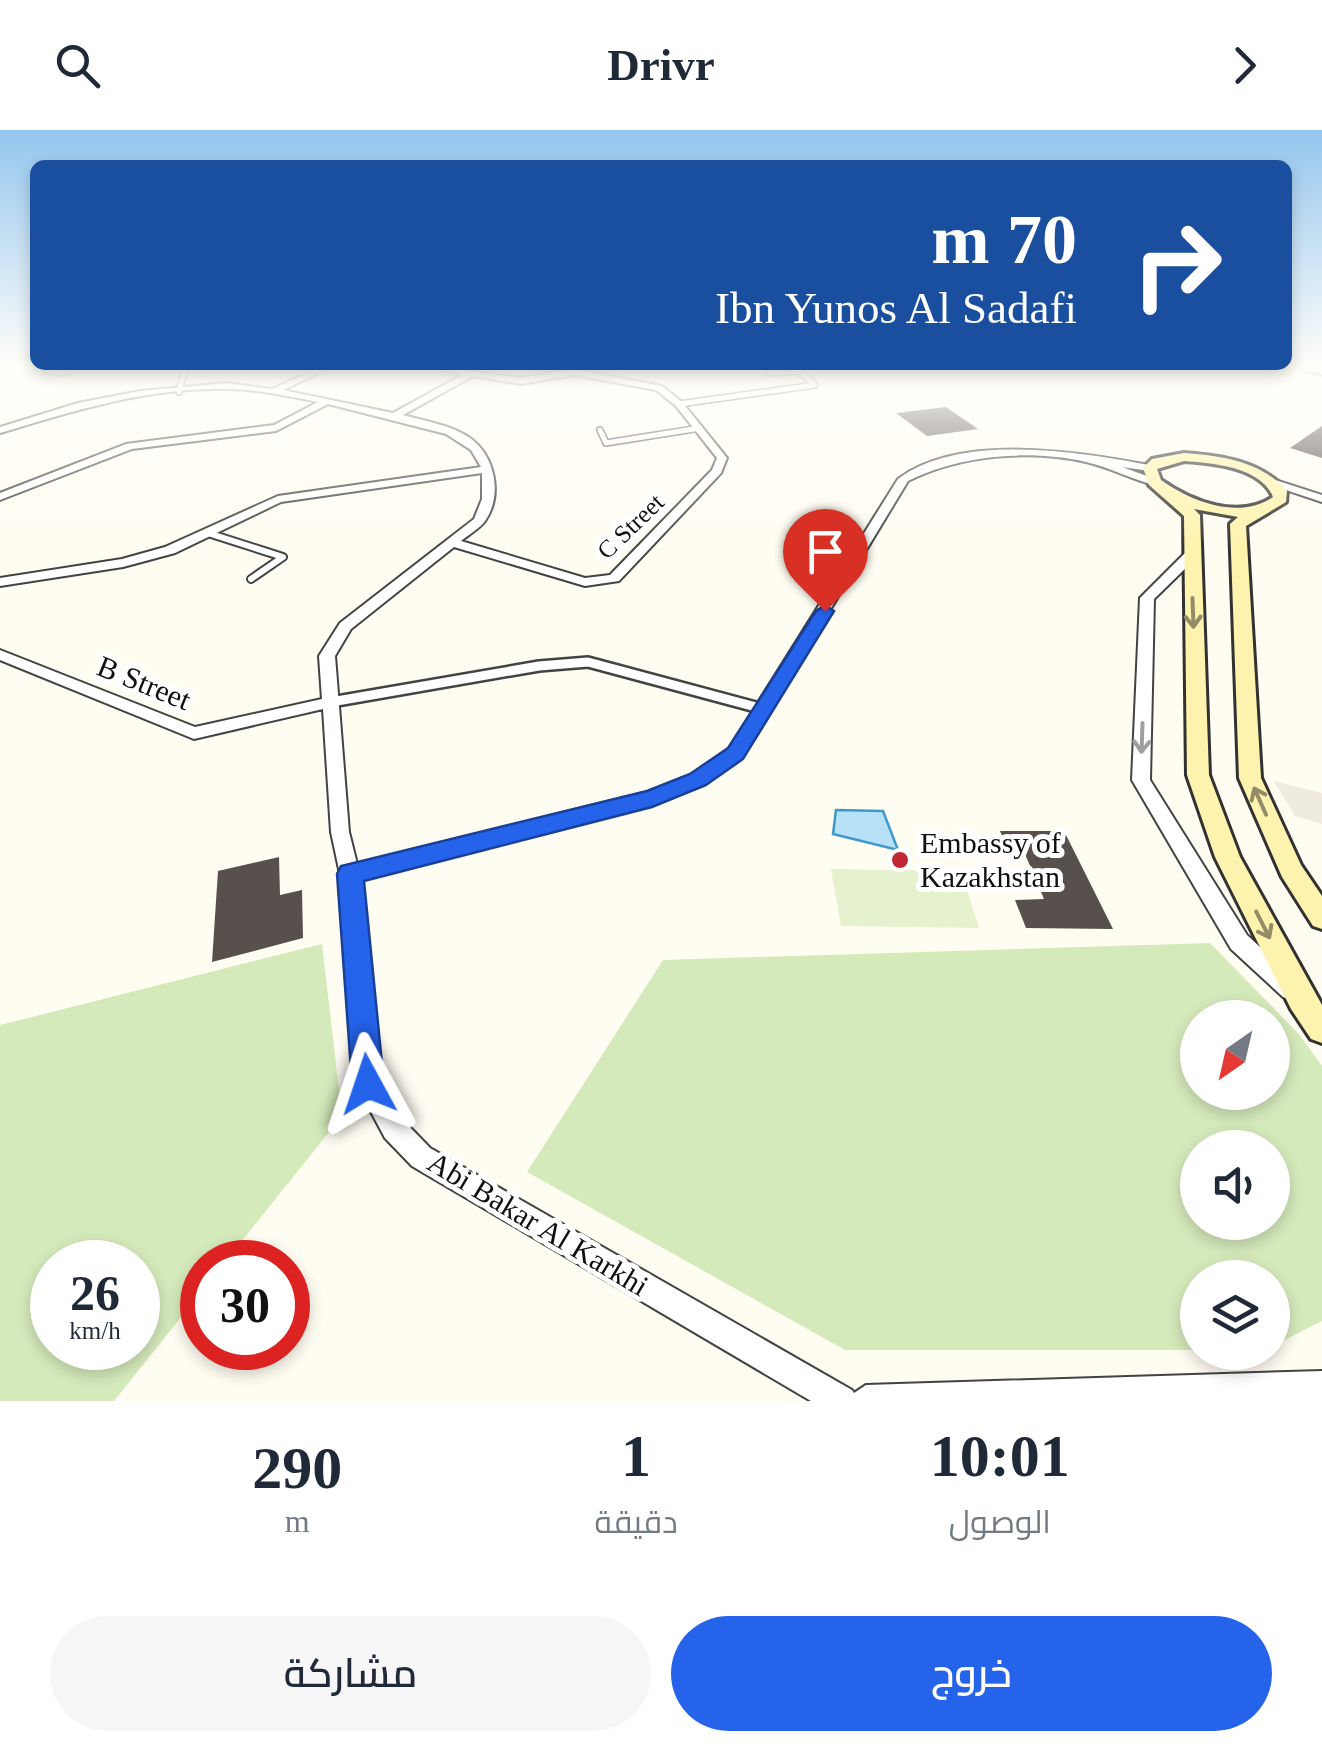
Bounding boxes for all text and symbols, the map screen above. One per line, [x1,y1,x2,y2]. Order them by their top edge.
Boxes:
icon: search [50,38,105,93]
icon: forward [1217,38,1272,93]
text: Drivr [607,40,715,90]
icon: right [1112,200,1242,330]
text: 70 m [931,201,1077,278]
text: Ibn Yunos Al Sadafi [715,283,1077,333]
street label: C Street [592,488,669,564]
pin [783,509,868,612]
icon: arrive [798,524,853,579]
one-way arrow [1184,597,1203,629]
street label: B Street [93,649,196,716]
one-way arrow [1133,722,1152,754]
one-way arrow [1250,786,1268,817]
place label: Embassy of Kazakhstan [920,826,1061,893]
marker: Embassy of Kazakhstan [889,849,911,871]
one-way arrow [1254,909,1273,939]
north arrow [1180,1000,1290,1110]
map controls [1180,1000,1290,1370]
position arrow [316,1032,420,1136]
button: sound [1180,1130,1290,1240]
street label: Abi Bakar Al Karkhi [422,1145,654,1302]
speed limit sign: 30 [180,1240,310,1370]
button: layers [1180,1260,1290,1370]
text: 26 [70,1265,120,1321]
text: km/h [69,1317,121,1344]
text: 1 [621,1423,651,1489]
text: 10:01 [930,1423,1070,1489]
text: 290 [252,1435,342,1501]
text: m [285,1503,310,1539]
text: دقيقة [594,1504,678,1540]
text: الوصول [949,1504,1051,1540]
button: مشاركة [50,1616,651,1731]
button: خروج [671,1616,1272,1731]

